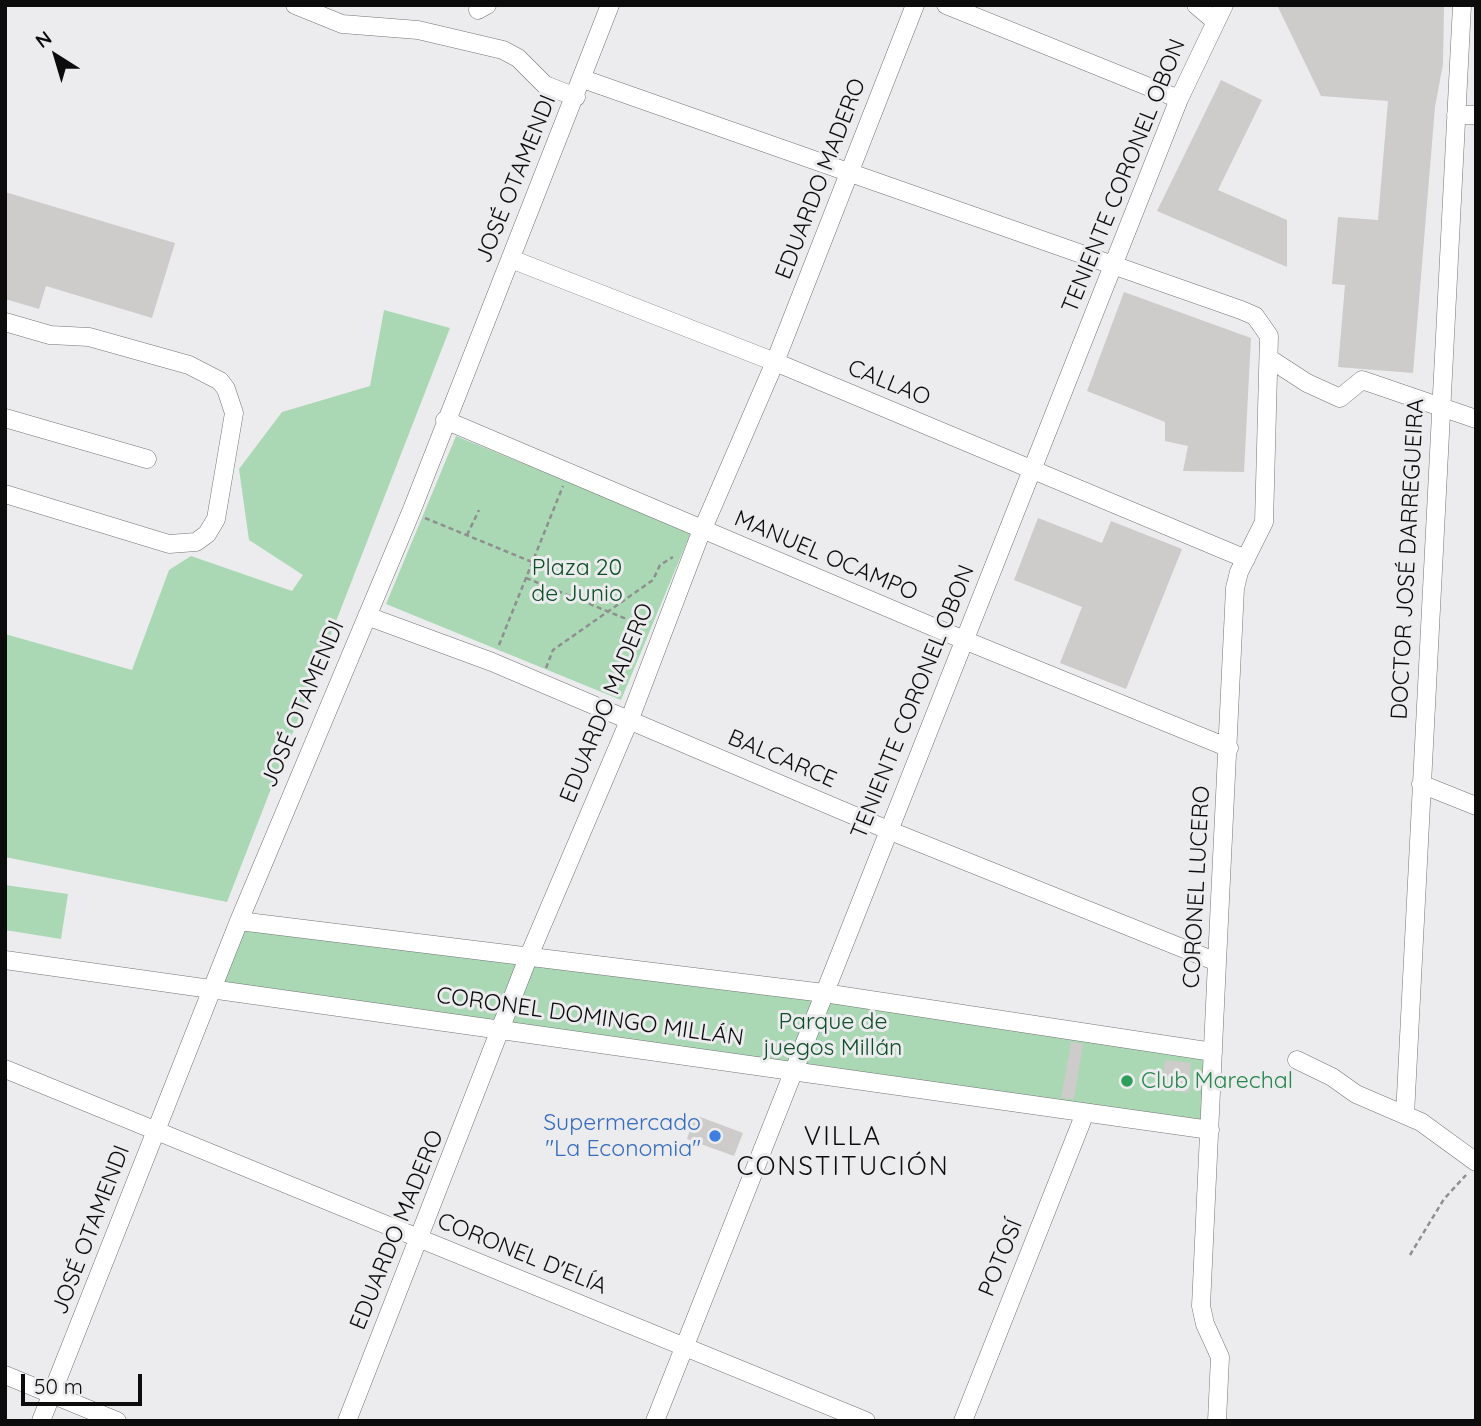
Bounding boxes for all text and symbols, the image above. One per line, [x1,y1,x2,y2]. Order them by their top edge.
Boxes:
north arrow [21,21,91,91]
text: N [31,25,56,53]
street label: TENIENTE CORONEL OBON [1056,35,1192,317]
street label: EDUARDO MADERO [770,75,872,283]
street label: JOSÉ OTAMENDI [470,91,562,267]
street label: CALLAO [844,354,934,412]
street label: DOCTOR JOSÉ DARREGUEIRA [1386,398,1430,720]
street label: MANUEL OCAMPO [730,505,922,607]
park label: Plaza 20 de Junio [531,554,623,608]
street label: TENIENTE CORONEL OBON [845,561,981,843]
street label: EDUARDO MADERO [554,599,660,807]
street label: JOSÉ OTAMENDI [255,616,351,792]
street label: BALCARCE [724,724,840,794]
street label: CORONEL LUCERO [1178,785,1216,989]
street label: CORONEL DOMINGO MILLÁN [434,982,746,1052]
park label: Parque de juegos Millán [764,1008,902,1062]
place label: Club Marechal [1141,1067,1293,1095]
marker: Club Marechal [1119,1073,1135,1089]
place label: Supermercado "La Economia" [543,1109,701,1163]
district label: VILLA CONSTITUCIÓN [738,1121,948,1182]
street label: EDUARDO MADERO [344,1126,450,1334]
marker: Supermercado "La Economia" [707,1128,723,1144]
street label: JOSÉ OTAMENDI [46,1142,136,1318]
street label: CORONEL D'ELÍA [433,1207,611,1301]
street label: POTOSÍ [973,1215,1029,1301]
scale bar [24,1360,145,1404]
text: 50 m [34,1373,83,1399]

